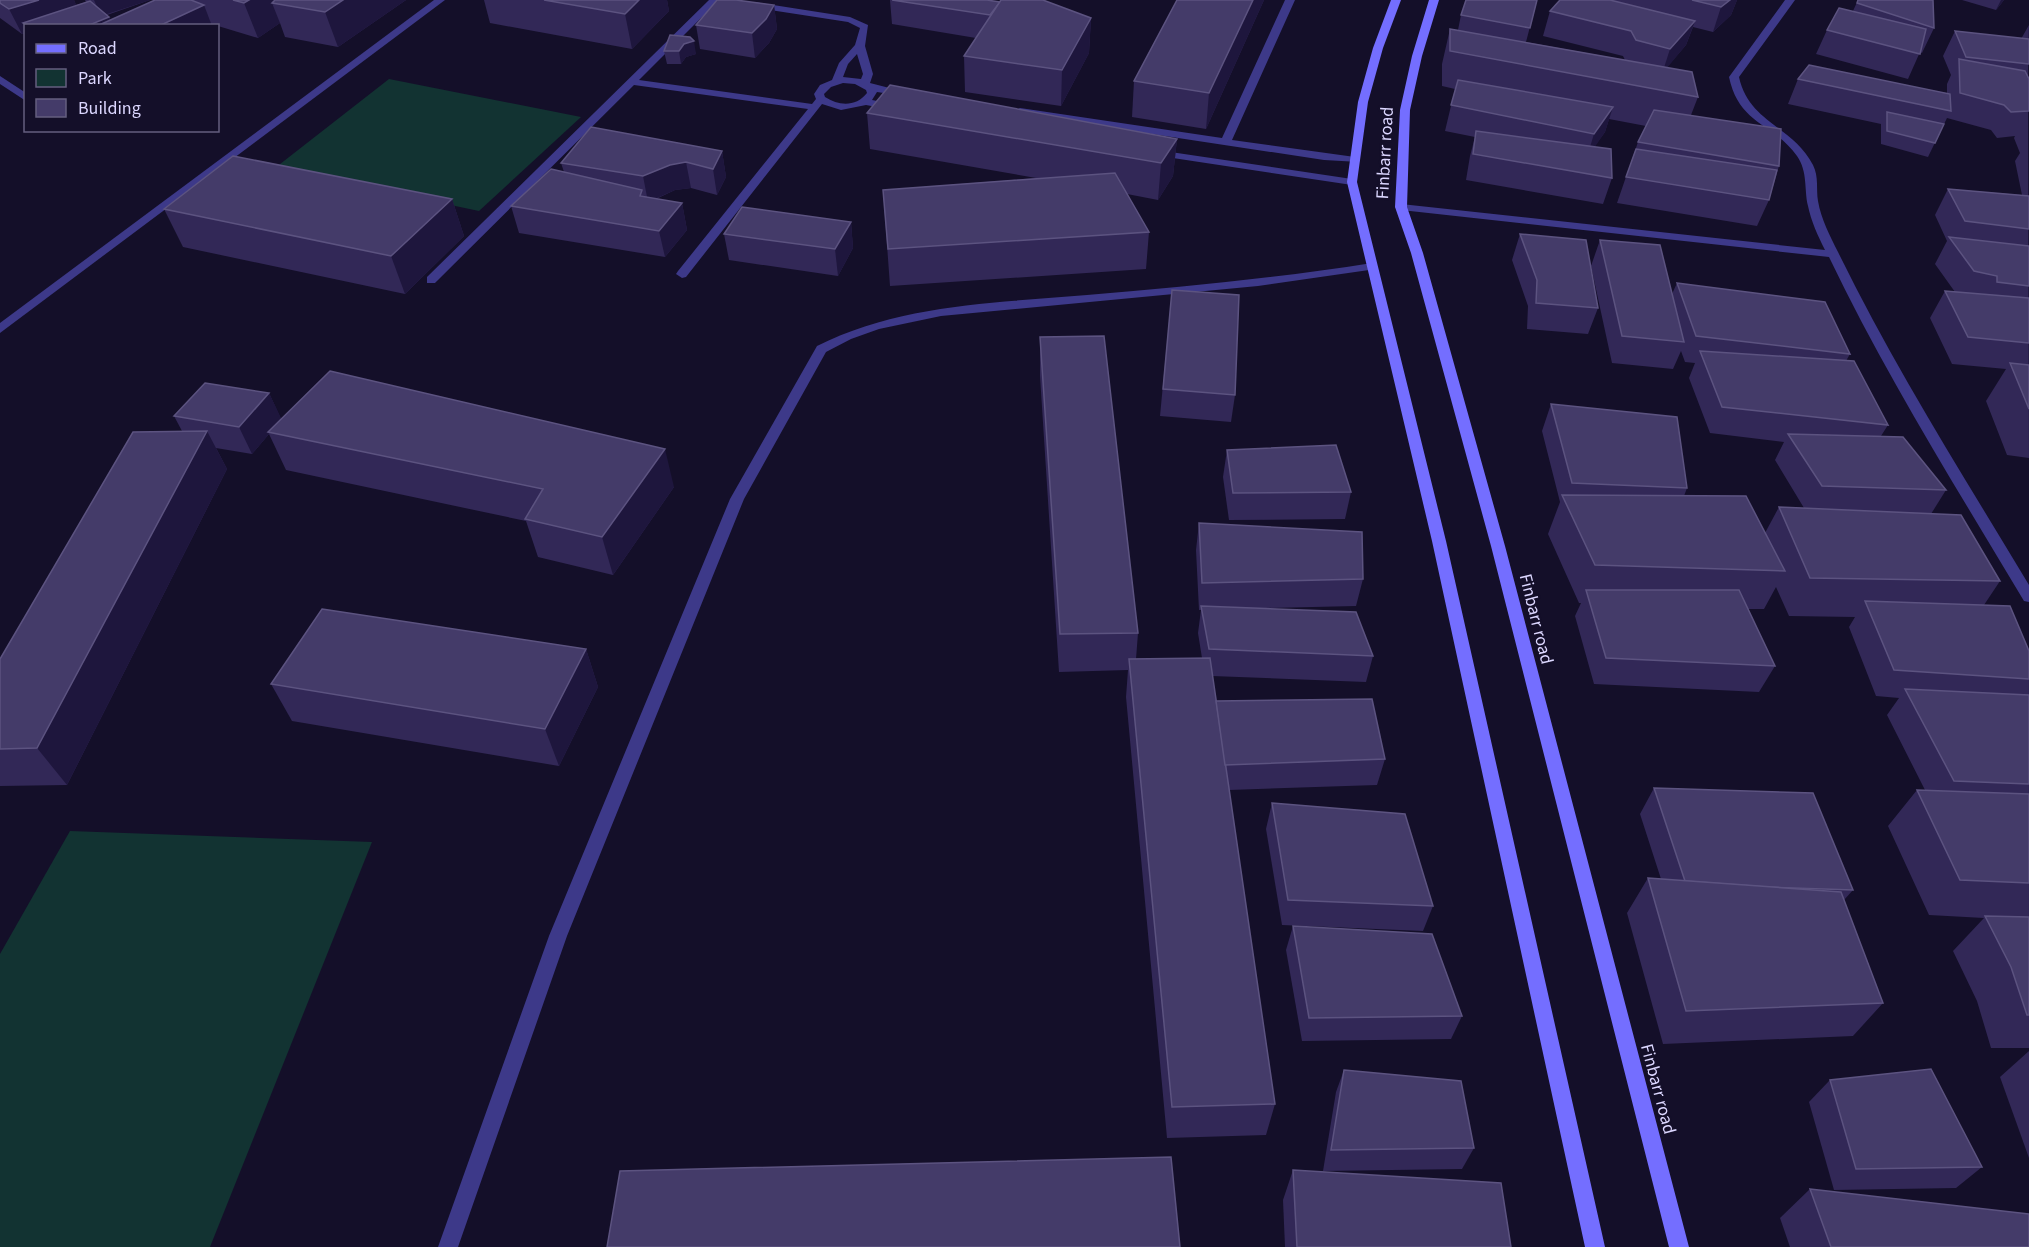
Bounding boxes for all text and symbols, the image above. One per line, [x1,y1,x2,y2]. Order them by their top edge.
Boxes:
legend [24,24,219,132]
text: Road [78,36,117,61]
text: Park [78,66,112,91]
text: Building [78,96,141,121]
street label: Finbarr road [1370,106,1400,200]
street label: Finbarr road [1513,571,1559,667]
street label: Finbarr road [1634,1041,1682,1137]

